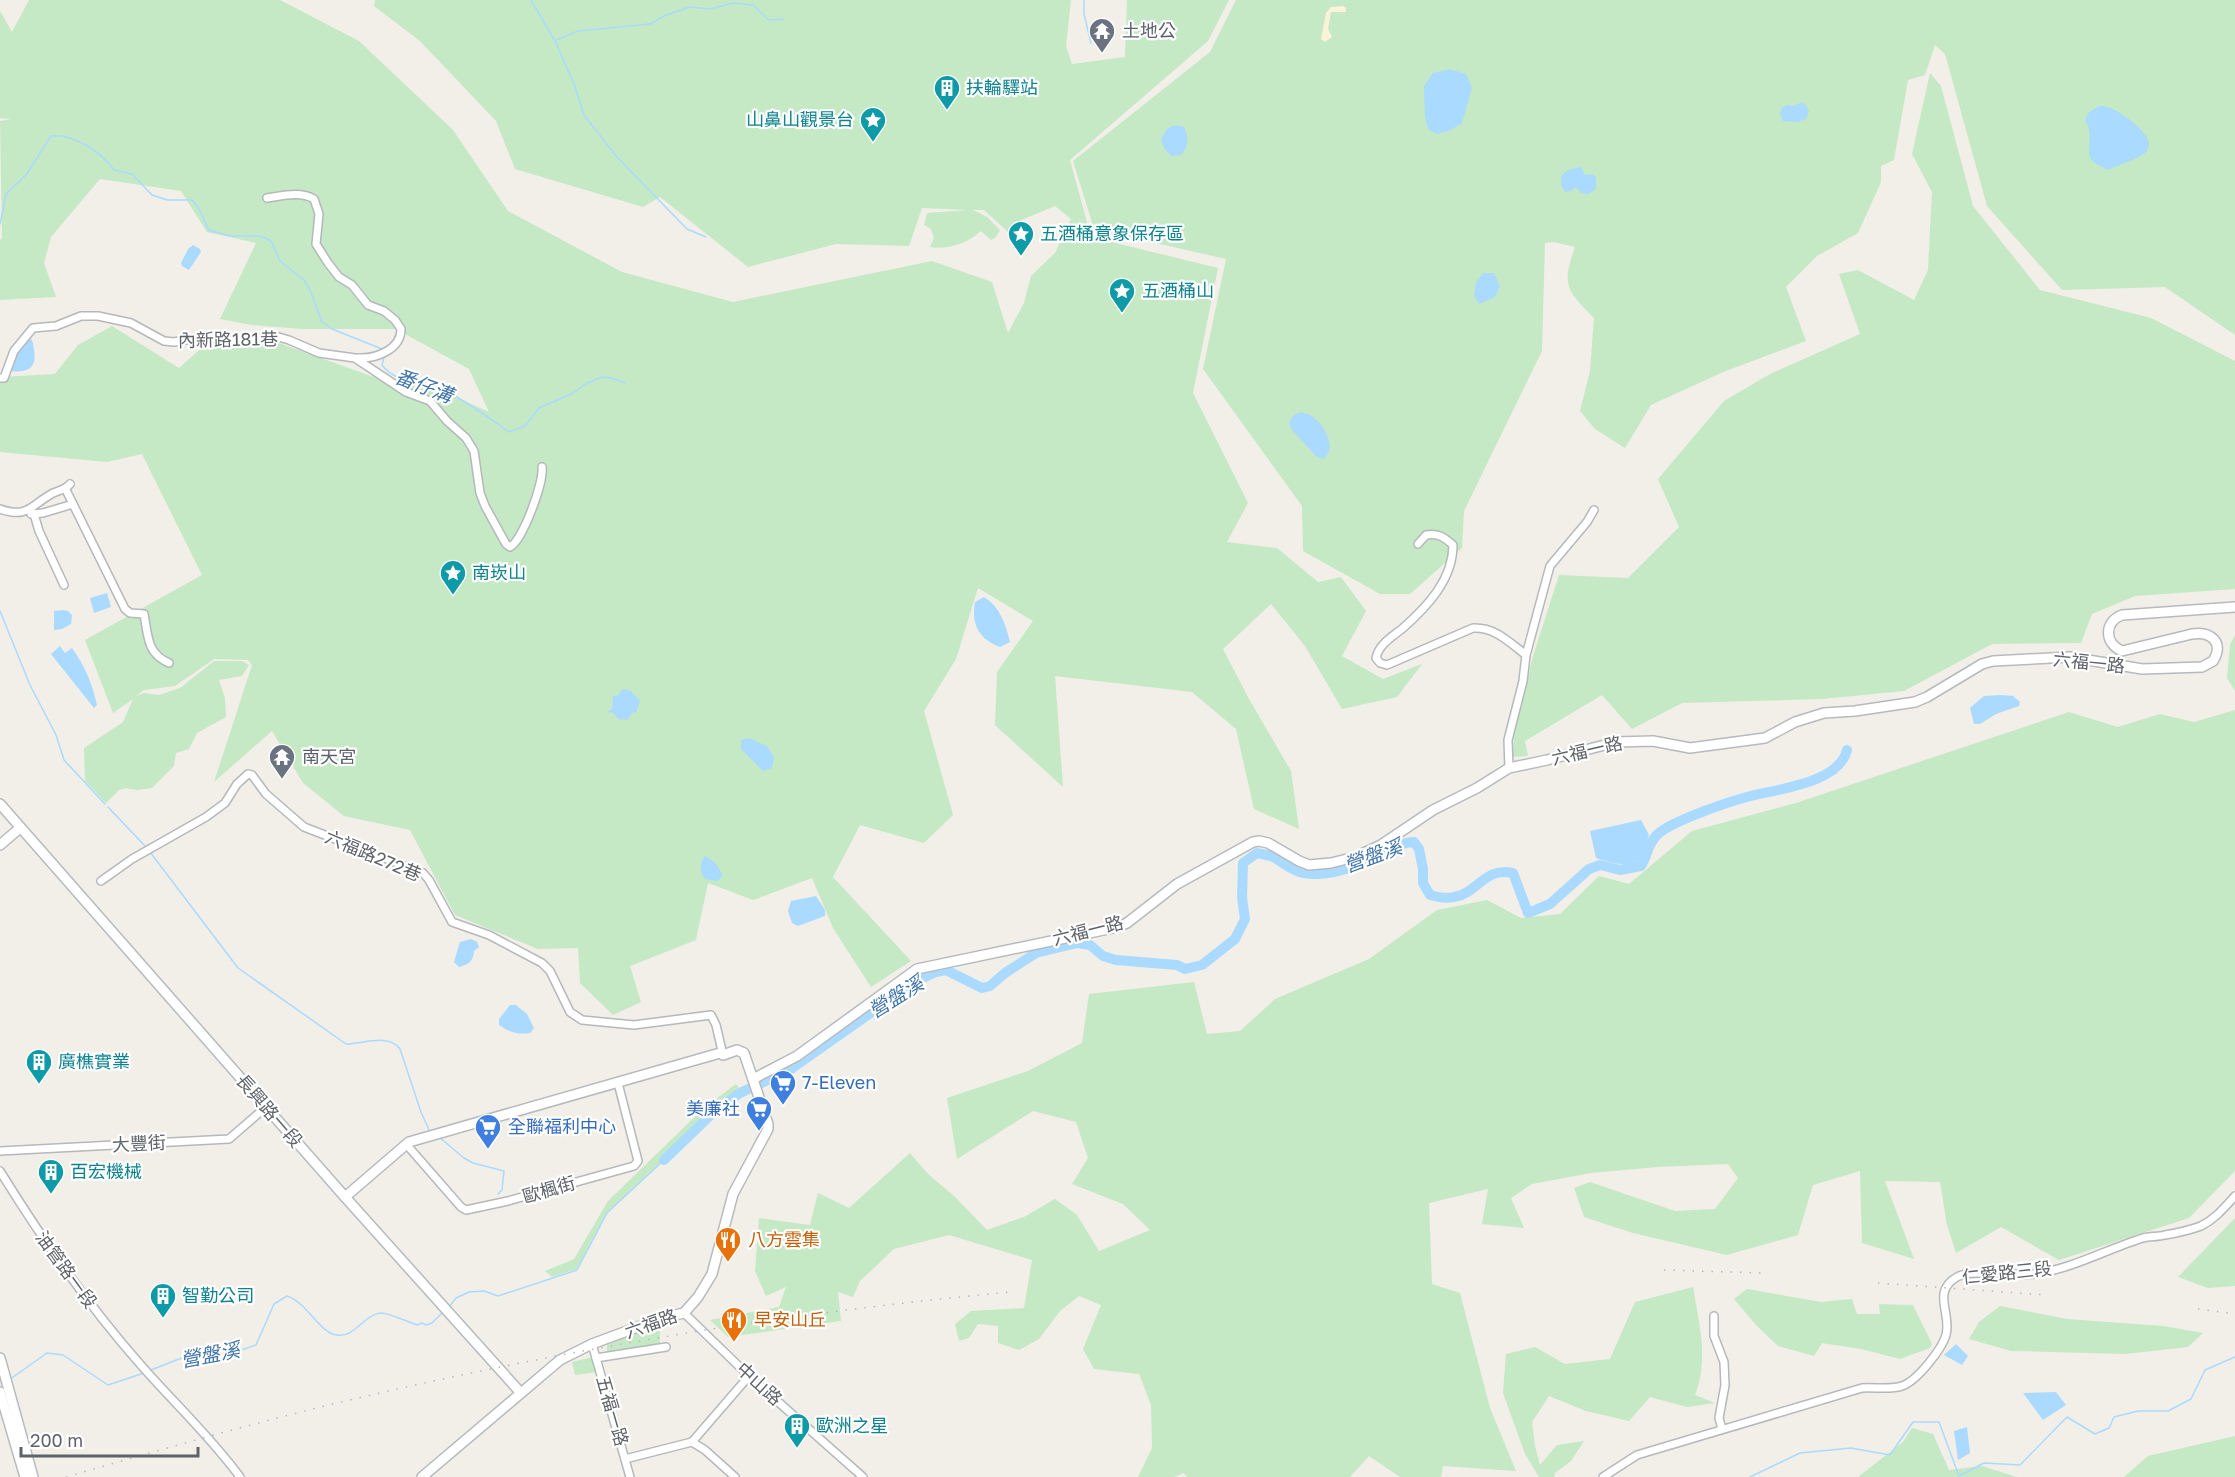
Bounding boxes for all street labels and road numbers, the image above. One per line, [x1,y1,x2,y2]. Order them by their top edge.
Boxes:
street label: 內新路181巷 [178,327,278,351]
street label: 六福一路 [2052,647,2126,677]
street label: 六福一路 [1549,731,1624,769]
street label: 六福路272巷 [322,825,425,885]
street label: 六福一路 [1050,911,1125,949]
street label: 長興路一段 [232,1069,308,1152]
street label: 大豐街 [111,1131,166,1155]
street label: 歐楓街 [520,1171,578,1207]
street label: 油管路一段 [31,1227,102,1312]
street label: 仁愛路三段 [1961,1256,2053,1288]
street label: 六福路 [622,1304,680,1342]
street label: 中山路 [732,1357,787,1409]
street label: 五福一路 [592,1373,633,1448]

